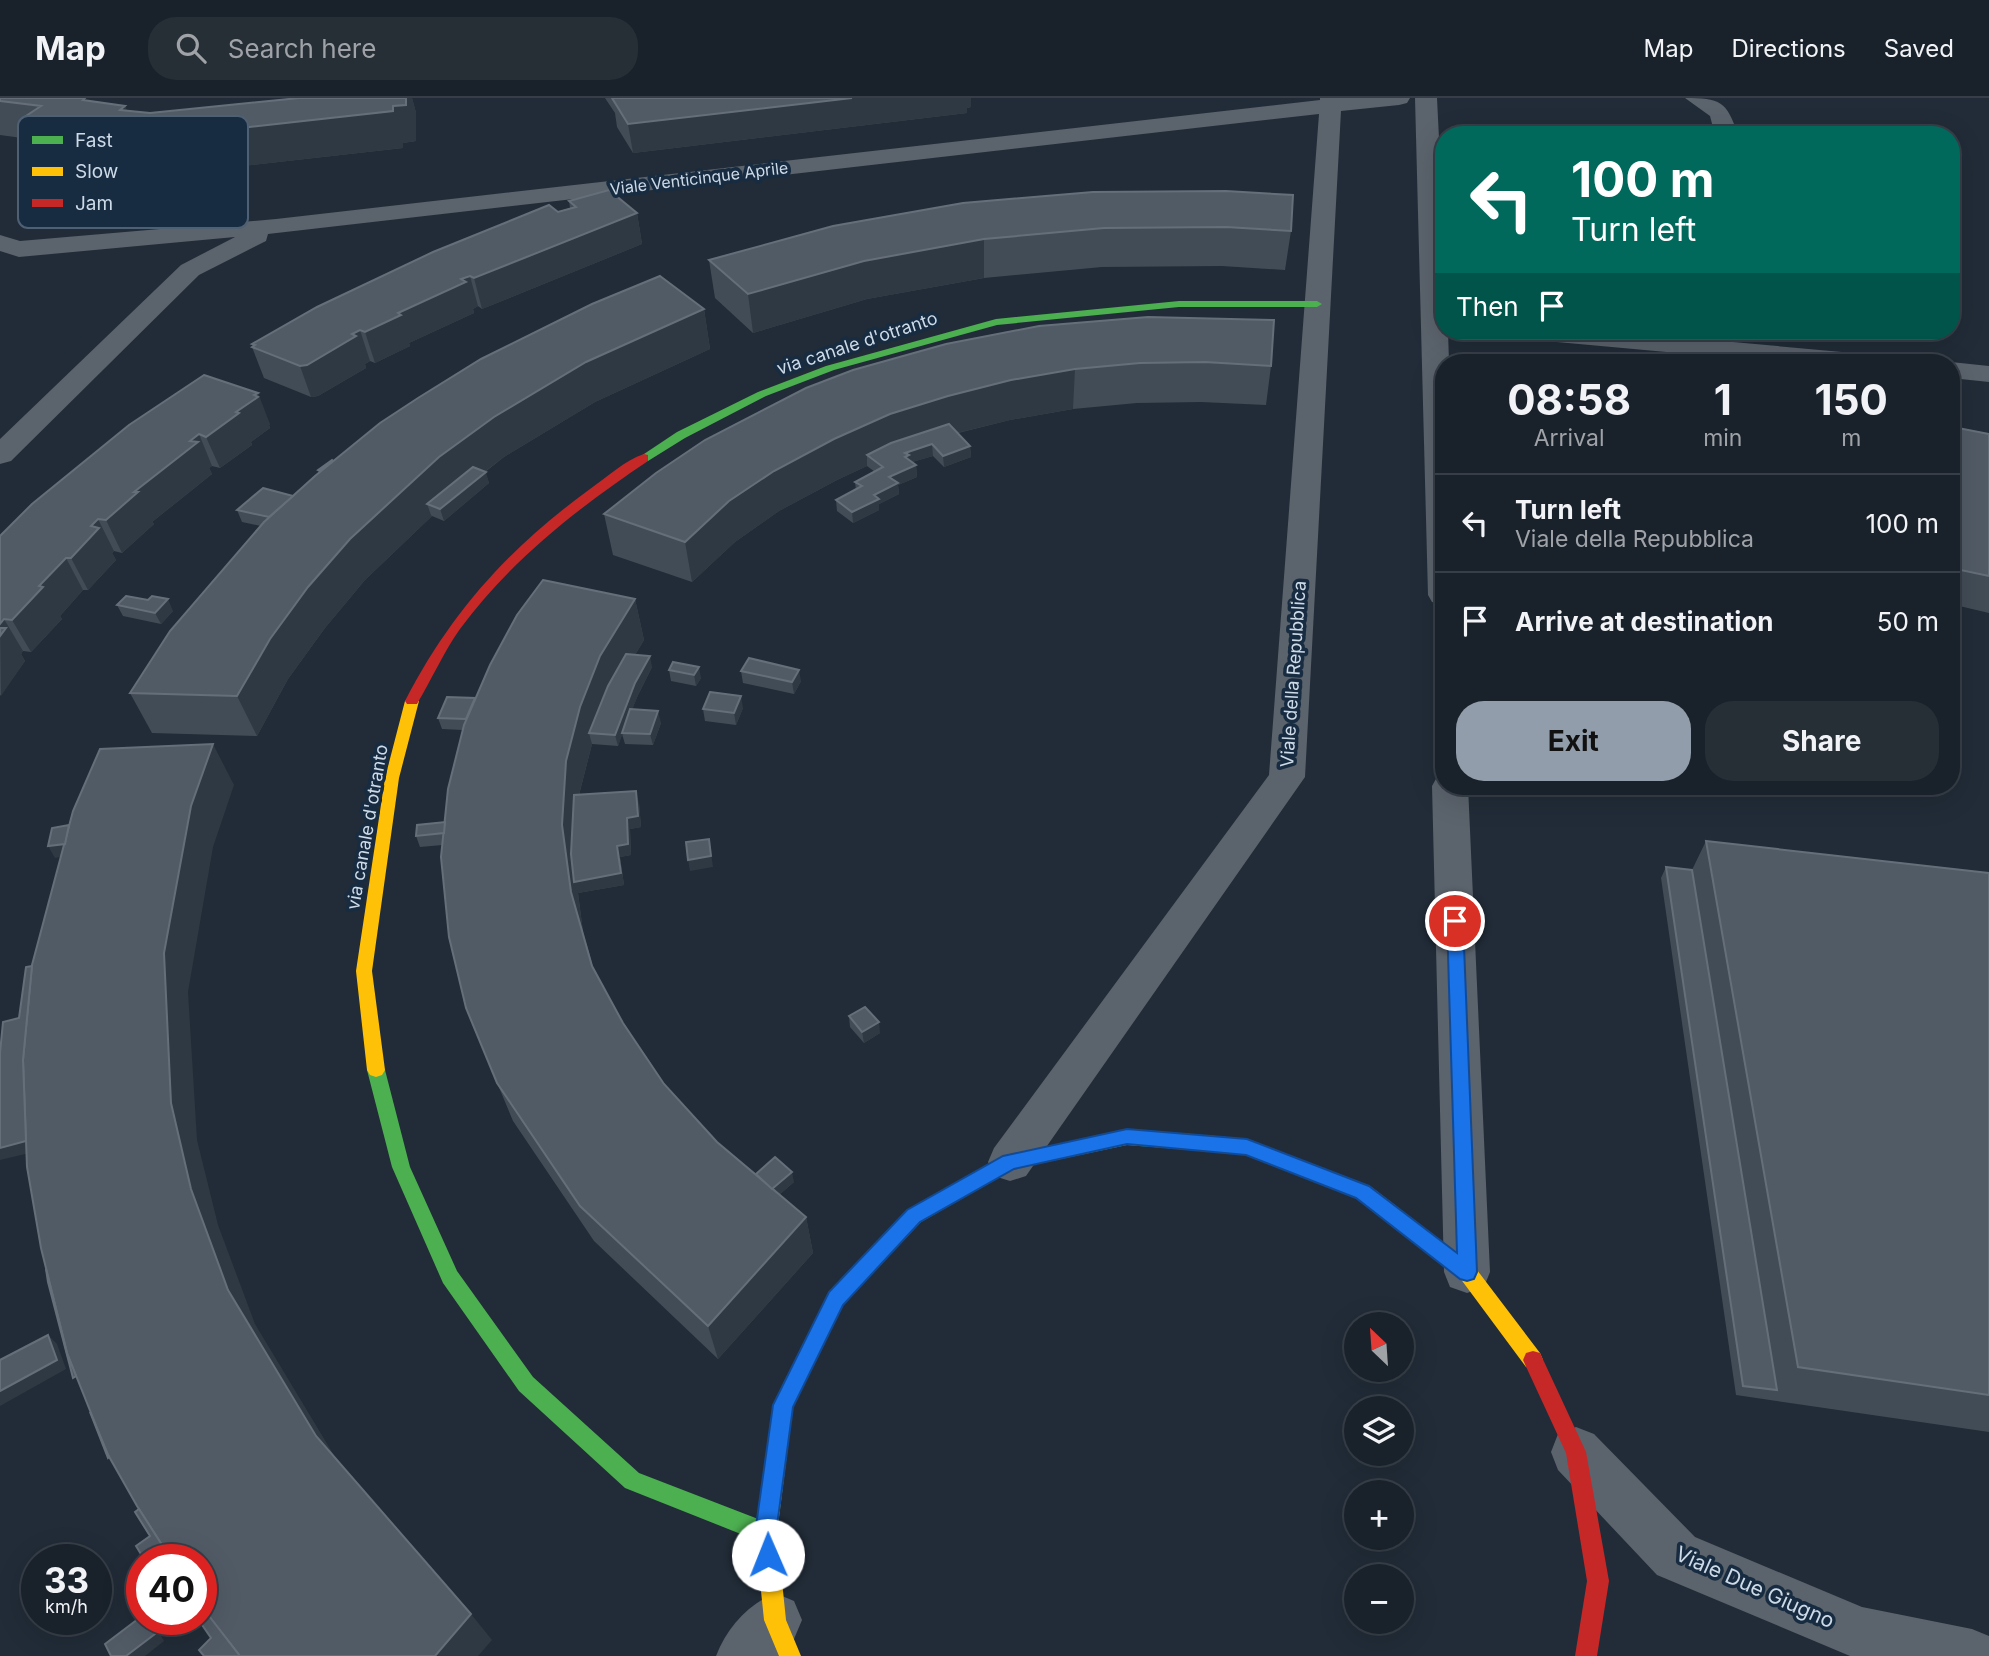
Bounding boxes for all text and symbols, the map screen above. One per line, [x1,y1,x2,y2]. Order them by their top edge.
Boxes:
search box [148,17,638,80]
text: Map [35,28,106,68]
icon: search [172,29,210,67]
text: Search here [228,33,376,64]
text: Map [1644,34,1693,63]
text: Directions [1731,34,1846,63]
text: Saved [1884,34,1954,63]
legend [18,116,248,228]
text: Fast [75,129,113,152]
text: 100 m [1571,150,1715,209]
icon: left [1456,154,1547,245]
street label: Viale Venticinque Aprile [609,157,789,199]
text: Slow [75,160,118,183]
text: Jam [75,192,113,215]
text: Turn left [1571,210,1696,249]
icon: arrive [1533,287,1571,325]
text: Then [1456,291,1519,322]
street label: via canale d'otranto [774,307,940,379]
text: 08:58 [1507,374,1631,425]
text: 1 [1714,374,1732,425]
text: 150 [1815,374,1888,425]
text: Arrival [1534,424,1604,452]
text: min [1703,424,1742,452]
text: m [1841,424,1861,452]
text: Turn left [1515,494,1621,525]
icon: left [1456,504,1494,542]
text: 100 m [1866,508,1939,539]
text: Viale della Repubblica [1515,525,1754,553]
street label: Viale della Repubblica [1276,580,1310,768]
icon: arrive [1456,602,1494,640]
text: Arrive at destination [1515,606,1774,637]
text: 50 m [1877,606,1939,637]
button: Exit [1456,701,1691,781]
button: Share [1705,701,1939,781]
street label: via canale d'otranto [342,743,392,911]
pin [1425,891,1485,951]
icon: arrive [1436,902,1474,940]
north arrow [1344,1312,1414,1382]
map controls [1344,1312,1414,1634]
button: layers [1344,1396,1414,1466]
button: + [1344,1480,1414,1550]
position arrow [731,1518,805,1592]
street label: Viale Due Giugno [1672,1541,1838,1633]
speed limit sign: 40 [126,1544,217,1635]
text: 33 [44,1559,89,1601]
button: − [1344,1564,1414,1634]
text: km/h [45,1596,88,1617]

